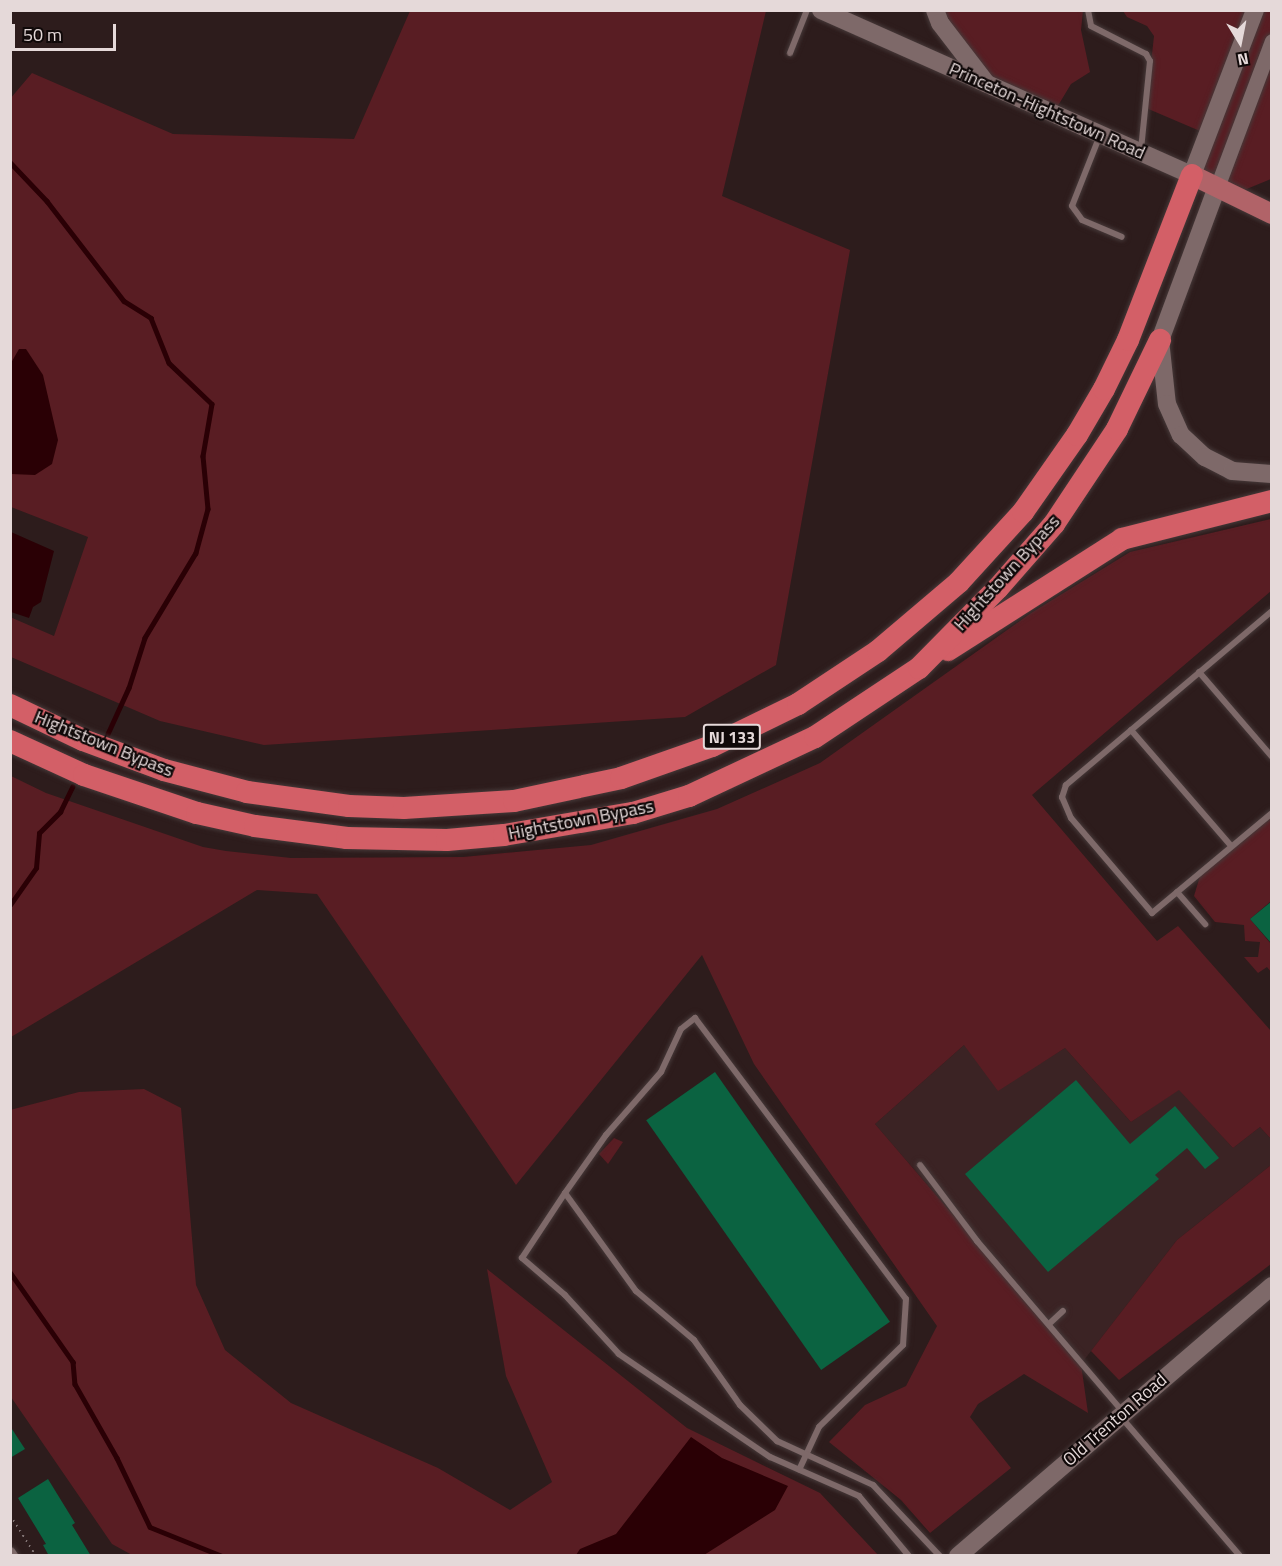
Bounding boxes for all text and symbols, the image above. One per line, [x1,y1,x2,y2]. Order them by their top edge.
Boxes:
scale bar [15,12,118,50]
north arrow [1210,12,1270,72]
text: 50 m [23,21,62,48]
text: N [1236,47,1251,73]
street label: Princeton-Hightstown Road [946,58,1148,164]
street label: Hightstown Bypass [950,511,1064,635]
street label: Hightstown Bypass [31,706,177,782]
road number: NJ 133 [702,724,762,750]
street label: Hightstown Bypass [506,795,656,845]
street label: Old Trenton Road [1059,1369,1171,1471]

